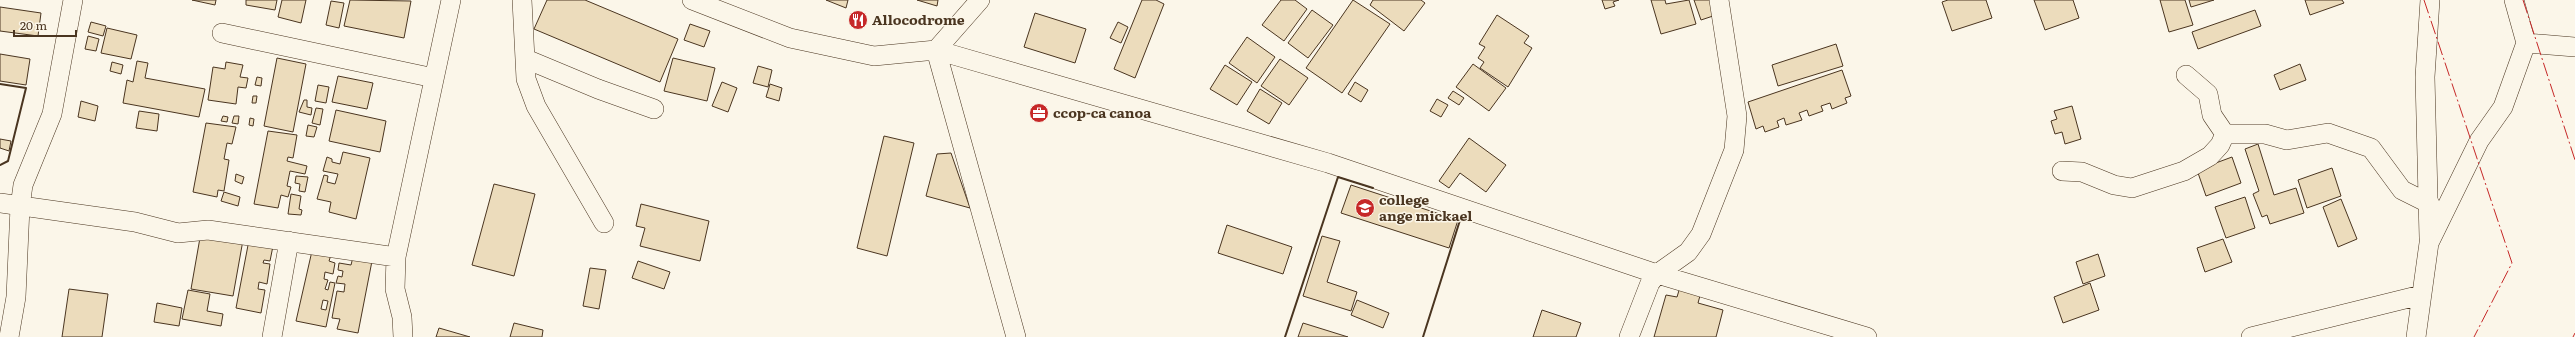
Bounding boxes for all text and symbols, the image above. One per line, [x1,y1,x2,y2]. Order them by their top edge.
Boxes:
restaurant icon: Allocodrome [847,9,869,31]
place label: Allocodrome [872,9,965,29]
scale bar [14,12,76,38]
text: 20 m [20,16,47,34]
office icon: ccop-ca canoa [1028,102,1050,124]
place label: ccop-ca canoa [1053,102,1152,122]
place label: college ange mickael [1379,189,1472,225]
school or university icon: college ange mickael [1354,197,1376,219]

